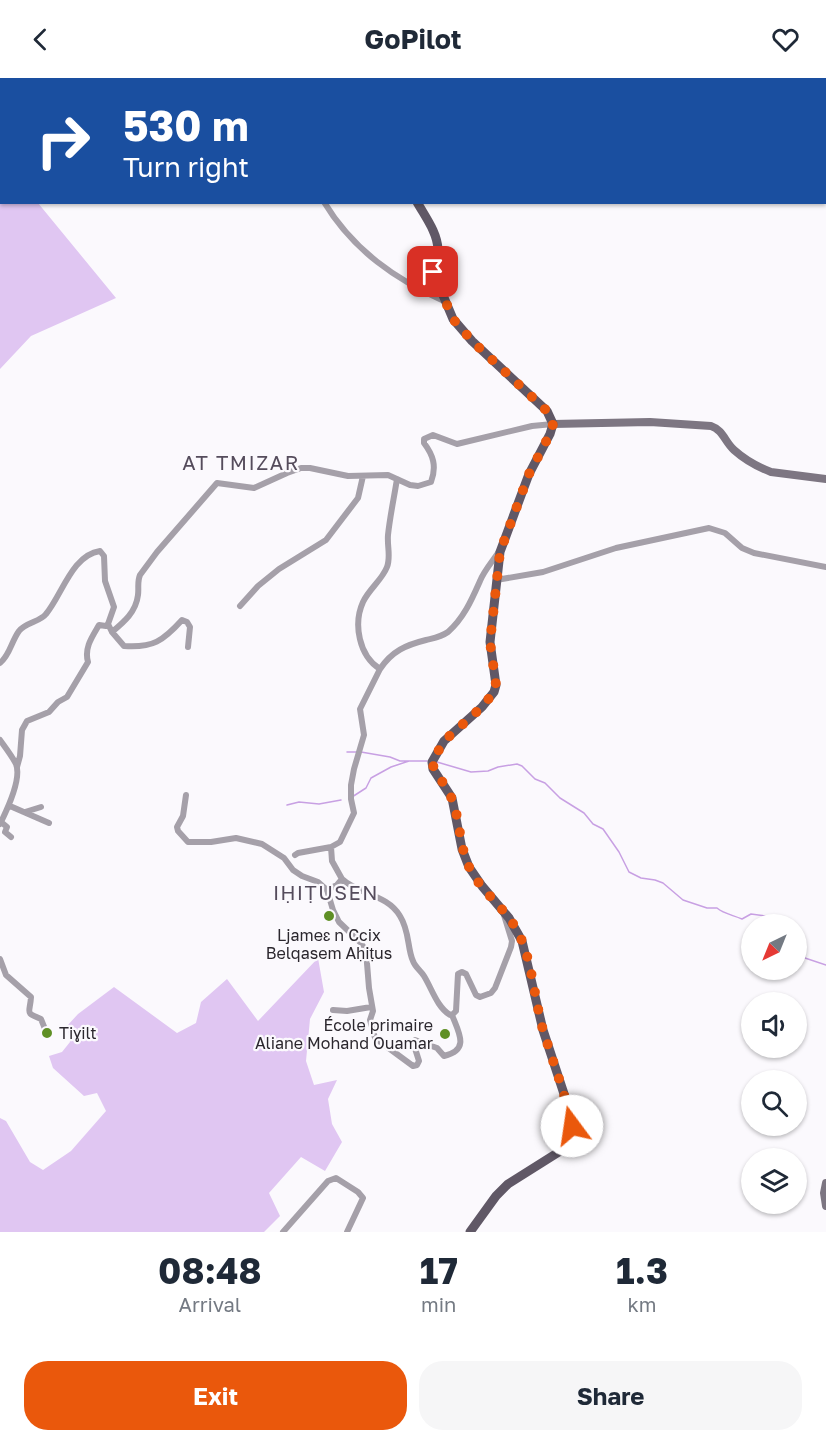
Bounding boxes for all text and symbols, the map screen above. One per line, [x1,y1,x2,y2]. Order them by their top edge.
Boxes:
icon: back [24,23,57,56]
text: GoPilot [364,23,462,55]
icon: heart [769,23,802,56]
text: 530 m [123,100,249,150]
icon: right [24,102,102,180]
text: Turn right [123,151,249,183]
pin [407,246,458,297]
icon: arrive [416,255,449,288]
district label: AT TMIZAR [182,450,300,474]
district label: IḤIṬUSEN [273,880,379,904]
marker: Ljameɛ n Ccix Belqasem Aḥiṭus [322,909,336,923]
north arrow [741,914,807,980]
map controls [741,914,807,1214]
place label: Ljameɛ n Ccix Belqasem Aḥiṭus [266,925,392,963]
button: sound [741,992,807,1058]
place label: École primaire Aliane Mohand Ouamar [255,1015,433,1053]
place label: Tiɣilt [59,1023,97,1043]
marker: Tiɣilt [40,1026,54,1040]
marker: École primaire Aliane Mohand Ouamar [438,1027,452,1041]
button: search [741,1070,807,1136]
position arrow [540,1094,604,1158]
button: layers [741,1148,807,1214]
text: 08:48 [158,1249,262,1292]
text: 17 [420,1249,458,1292]
text: 1.3 [616,1249,668,1292]
text: Arrival [178,1292,241,1316]
text: min [421,1292,456,1316]
text: km [627,1292,656,1316]
button: Exit [24,1361,407,1430]
button: Share [419,1361,802,1430]

